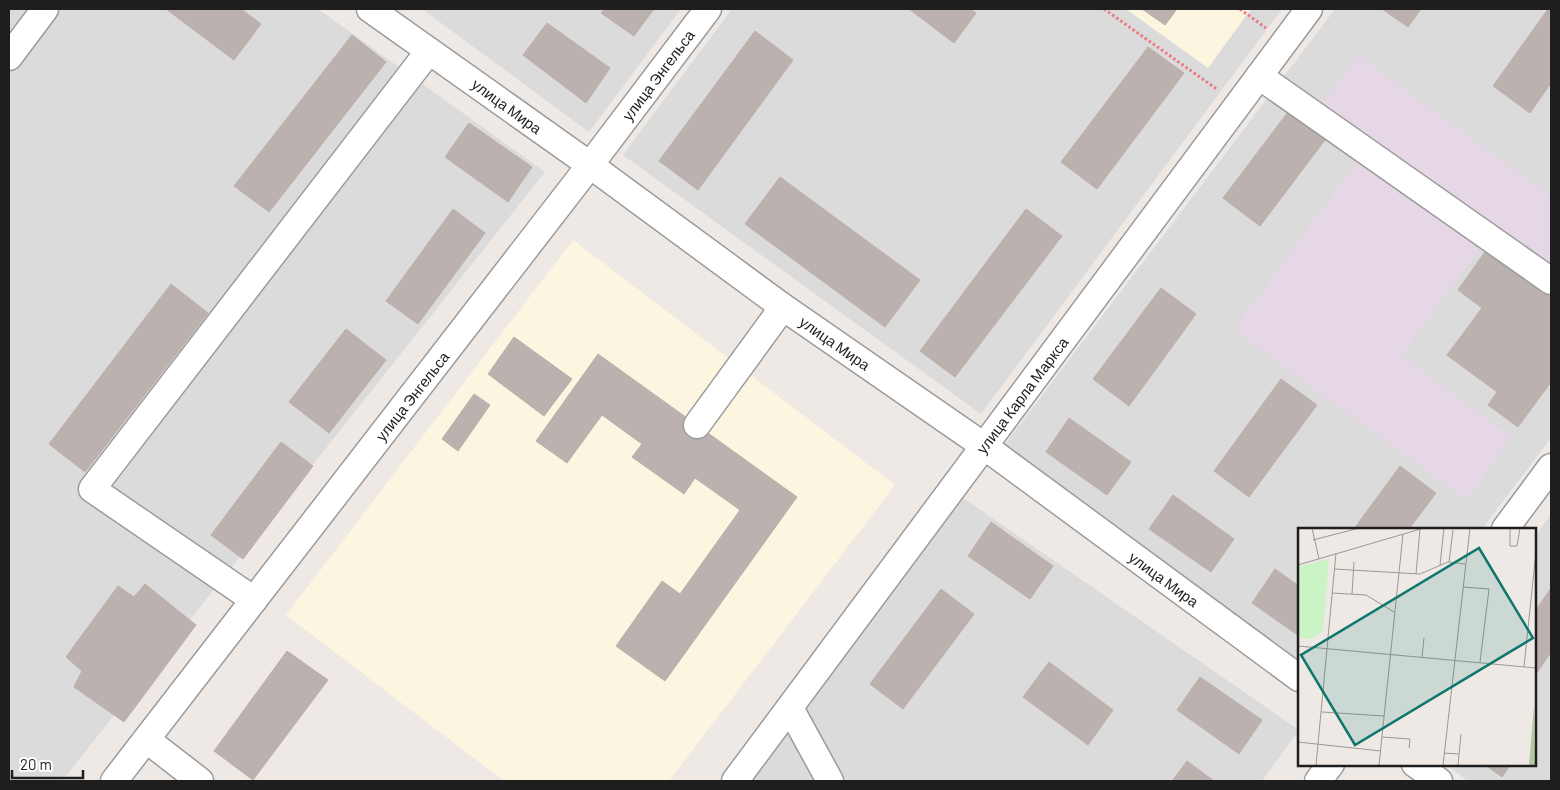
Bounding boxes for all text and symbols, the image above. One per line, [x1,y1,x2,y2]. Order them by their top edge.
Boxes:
street label: улица Энгельса [618,26,698,124]
street label: улица Мира [469,75,546,138]
street label: улица Мира [796,312,874,374]
street label: улица Карла Маркса [972,333,1072,457]
street label: улица Энгельса [371,347,453,444]
inset map [1298,528,1535,765]
street label: улица Мира [1126,548,1203,611]
scale bar [12,748,84,780]
text: 20 m [20,755,52,773]

